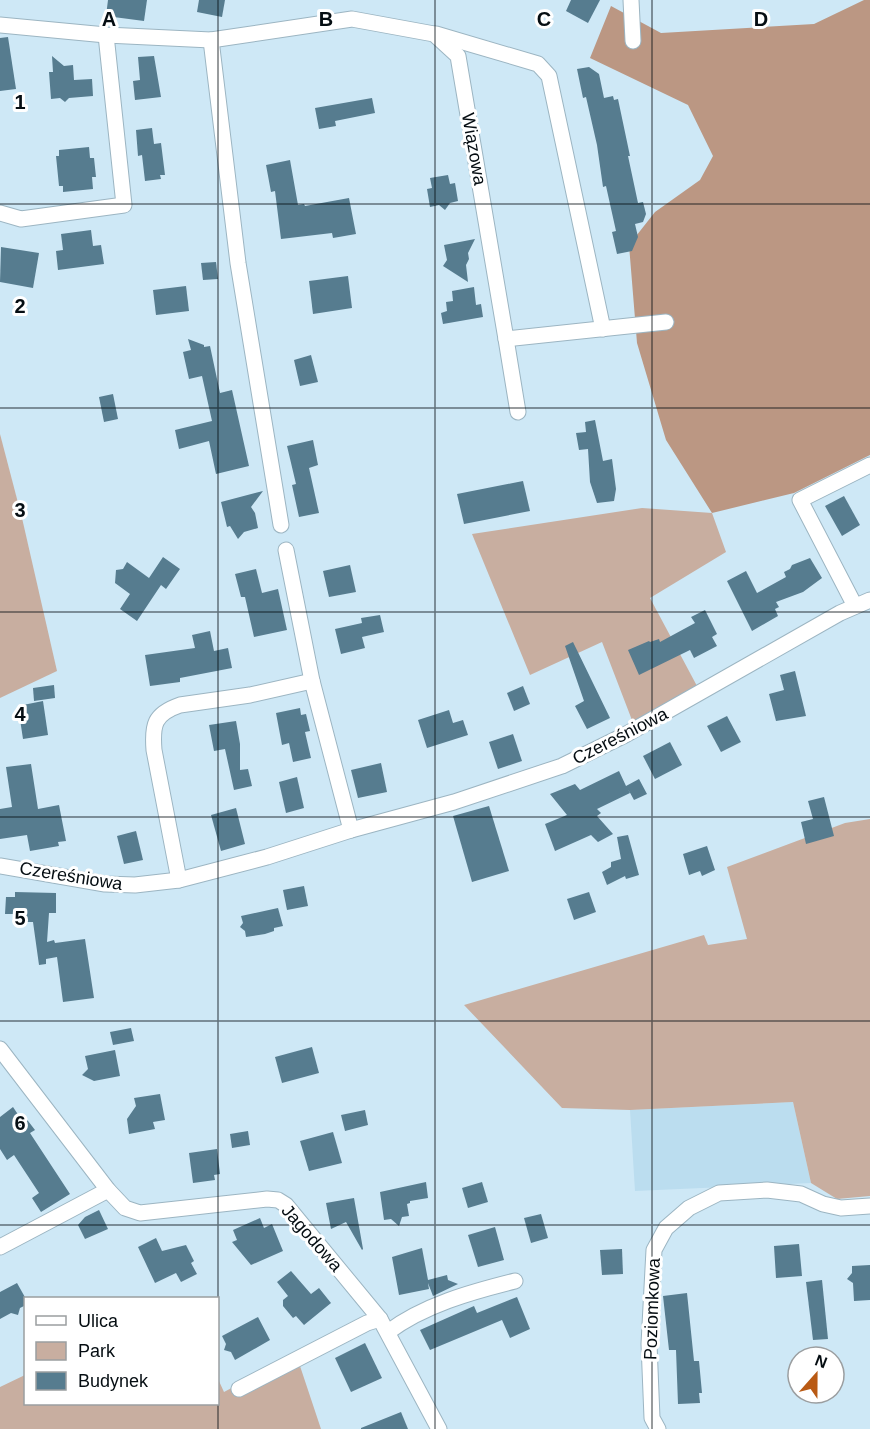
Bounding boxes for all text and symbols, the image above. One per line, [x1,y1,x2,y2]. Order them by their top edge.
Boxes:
text: A [102,8,116,30]
text: B [319,8,333,30]
text: C [537,8,551,30]
text: D [754,8,768,30]
text: 1 [14,91,26,113]
street label: Wiązowa [458,111,490,188]
text: 2 [14,295,26,317]
text: 3 [14,499,26,521]
text: 4 [14,703,26,725]
street label: Czereśniowa [569,703,672,769]
street label: Czereśniowa [18,858,125,894]
text: 5 [14,907,26,929]
text: 6 [14,1112,26,1134]
street label: Jagodowa [278,1200,347,1276]
street label: Poziomkowa [640,1257,664,1360]
legend [24,1297,219,1405]
text: Ulica [78,1311,119,1331]
text: Park [78,1341,116,1361]
north arrow [786,1345,846,1405]
text: N [813,1351,830,1371]
text: Budynek [78,1371,149,1391]

